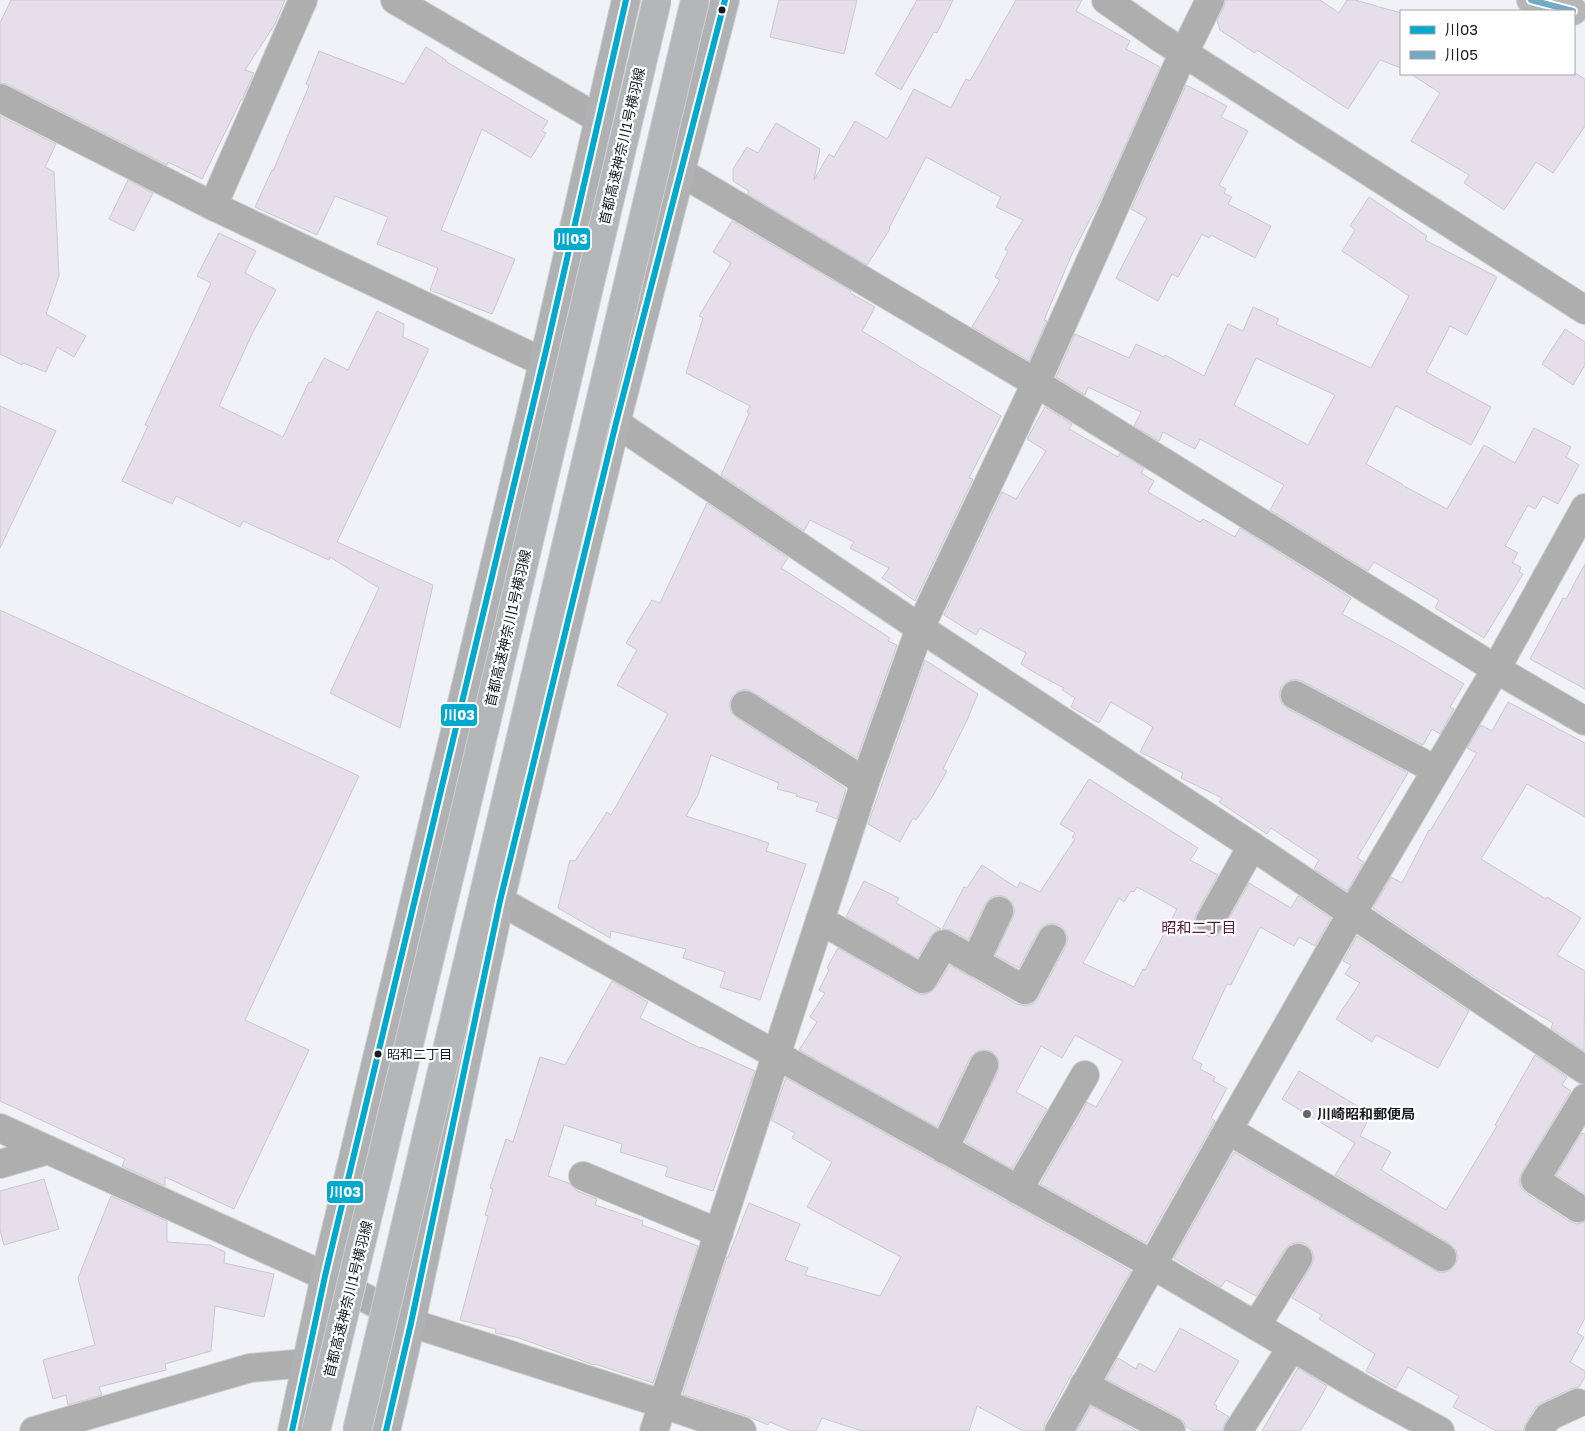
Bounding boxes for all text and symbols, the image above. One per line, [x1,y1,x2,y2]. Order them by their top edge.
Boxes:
unlabelled marker [717,5,727,15]
legend [1400,10,1575,75]
text: 川03 [1445,20,1478,38]
text: 川05 [1445,45,1478,63]
street label: 首都高速神奈川1号横羽線 [595,66,648,226]
line badge: 川03 [553,227,591,251]
text: 川03 [556,230,588,247]
street label: 首都高速神奈川1号横羽線 [481,548,534,708]
line badge: 川03 [440,703,478,727]
text: 川03 [443,706,475,723]
district label: 昭和二丁目 [1161,918,1237,936]
place label: 昭和二丁目 [387,1046,452,1062]
marker: 昭和二丁目 [373,1049,383,1059]
place label: 川崎昭和郵便局 [1317,1105,1415,1122]
marker: 川崎昭和郵便局 [1301,1108,1313,1120]
line badge: 川03 [326,1180,364,1204]
text: 川03 [329,1183,361,1200]
street label: 首都高速神奈川1号横羽線 [320,1219,375,1379]

